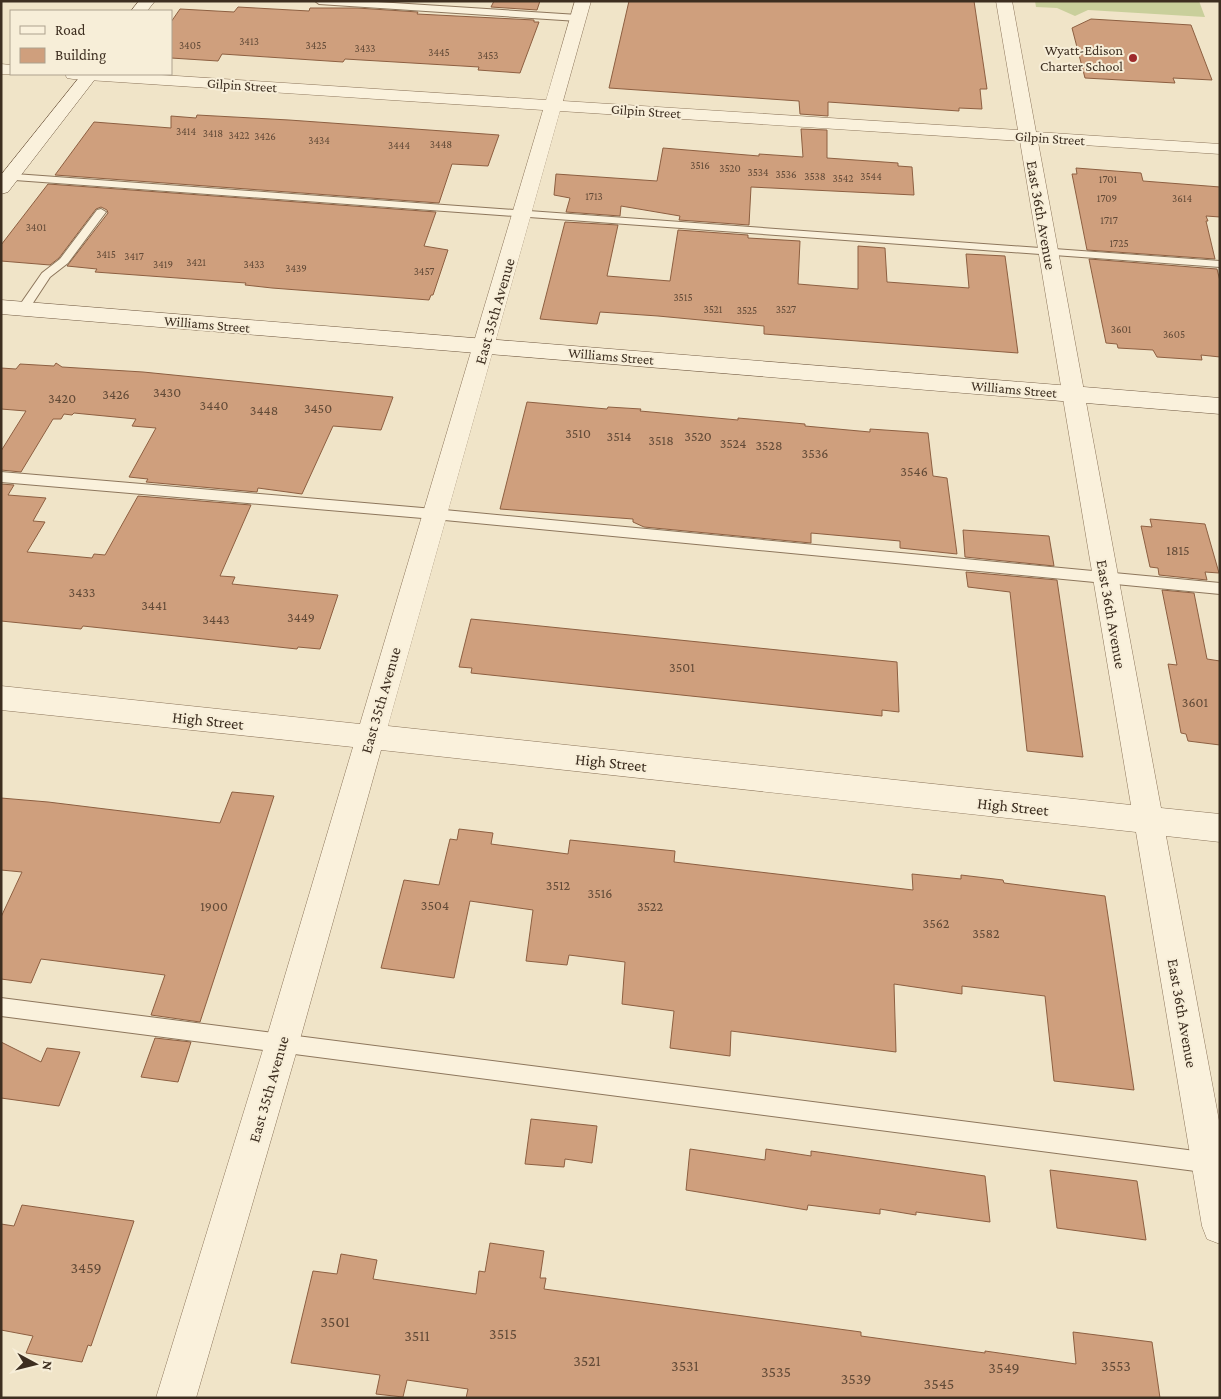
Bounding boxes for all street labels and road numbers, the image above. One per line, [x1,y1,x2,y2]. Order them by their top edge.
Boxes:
street label: Gilpin Street [206,75,278,95]
street label: Gilpin Street [610,101,682,121]
street label: Gilpin Street [1014,128,1086,148]
street label: East 36th Avenue [1024,159,1059,271]
street label: East 35th Avenue [471,256,518,366]
street label: Williams Street [163,312,251,336]
street label: Williams Street [567,344,655,368]
street label: Williams Street [970,377,1058,401]
street label: East 36th Avenue [1094,558,1129,670]
street label: East 35th Avenue [357,645,404,755]
street label: High Street [171,708,245,734]
street label: High Street [574,750,648,776]
street label: High Street [976,794,1050,820]
street label: East 36th Avenue [1165,957,1200,1069]
street label: East 35th Avenue [245,1034,292,1144]

